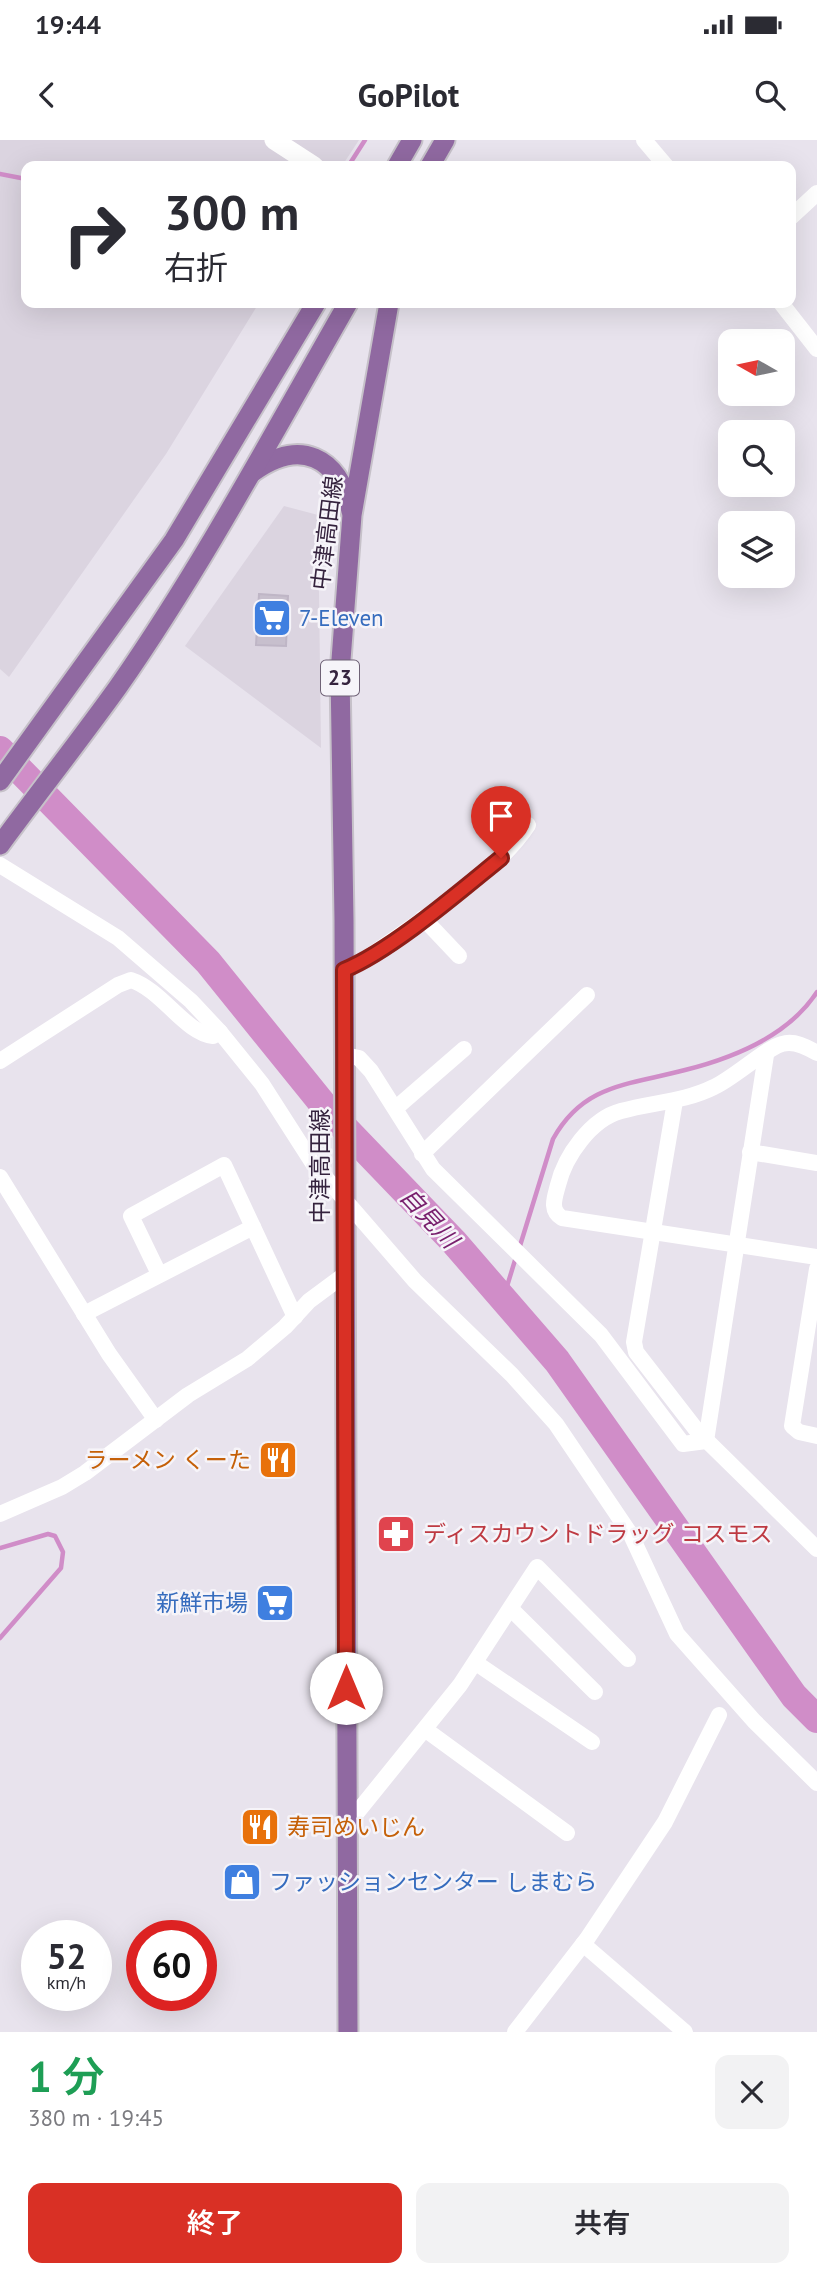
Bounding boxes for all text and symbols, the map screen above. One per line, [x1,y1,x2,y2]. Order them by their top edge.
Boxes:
text: 19:44 [35,8,101,41]
text: GoPilot [358,74,459,116]
icon: back [28,76,66,114]
icon: search [751,76,789,114]
text: 300 m [164,180,299,244]
icon: right [49,189,140,280]
text: 右折 [164,246,228,288]
north arrow [718,329,794,406]
map controls [718,329,795,588]
button: search [718,420,795,497]
street label: 中津高田線 [305,474,348,592]
button: layers [718,511,795,588]
supermarket icon: 7-Eleven [251,597,293,639]
place label: 7-Eleven [299,603,384,632]
road number: 23 [321,660,359,696]
pin [471,786,531,858]
icon: arrive [482,797,520,835]
street label: 中津高田線 [305,1109,334,1224]
water label: 自見川 [393,1181,467,1257]
restaurant icon: ラーメン くーた [257,1439,299,1481]
place label: ラーメン くーた [85,1445,251,1474]
pharmacy icon: ディスカウントドラッグ コスモス [375,1513,417,1555]
place label: ディスカウントドラッグ コスモス [423,1519,773,1548]
supermarket icon: 新鮮市場 [254,1582,296,1624]
place label: 新鮮市場 [156,1588,248,1617]
position arrow [309,1651,383,1725]
restaurant icon: 寿司めいじん [239,1806,281,1848]
place label: 寿司めいじん [287,1812,425,1841]
shop icon: ファッションセンター しまむら [221,1861,263,1903]
place label: ファッションセンター しまむら [269,1867,597,1896]
speed limit sign: 60 [126,1920,217,2011]
text: 52 [47,1933,86,1979]
text: km/h [47,1971,86,1994]
text: 1 分 [28,2049,104,2104]
button: close [715,2055,789,2129]
text: 380 m · 19:45 [28,2103,164,2132]
button: 終了 [28,2183,402,2263]
button: 共有 [416,2183,789,2263]

